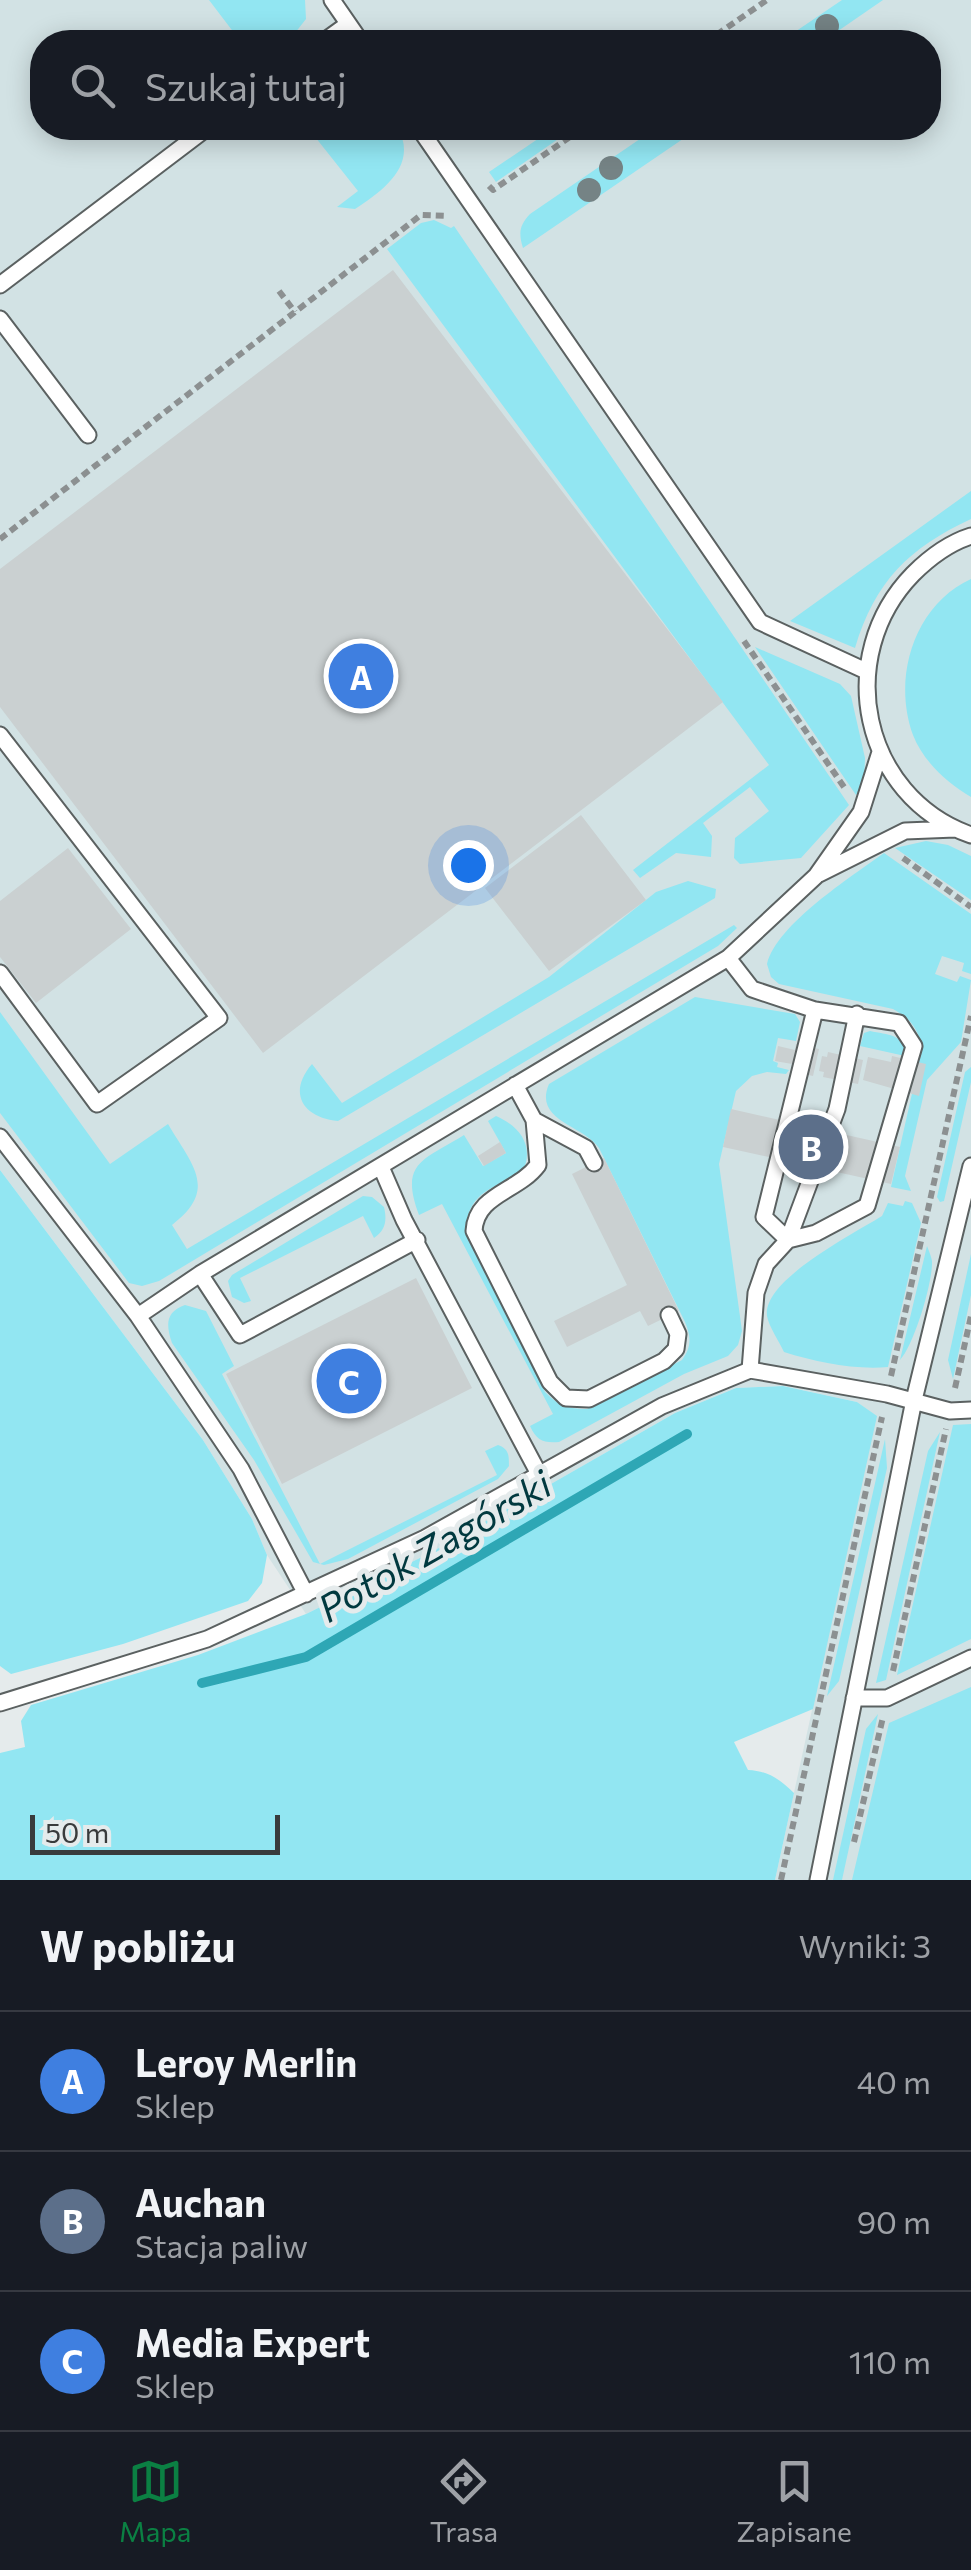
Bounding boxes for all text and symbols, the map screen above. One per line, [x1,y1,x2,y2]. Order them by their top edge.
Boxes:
search box [30,30,941,140]
icon: search [65,58,120,113]
text: Szukaj tutaj [145,62,347,109]
pin: A [328,638,394,714]
your location [443,840,494,891]
pin: B [778,1110,844,1184]
pin: C [316,1344,382,1418]
water label: Potok Zagórski [309,1458,560,1631]
scale bar [30,1810,280,1854]
text: 50 m [45,1815,109,1849]
text: W pobliżu [40,1919,236,1971]
text: Wyniki: 3 [799,1925,931,1965]
text: Leroy Merlin [135,2038,357,2085]
text: A [61,2061,84,2101]
text: 40 m [857,2061,931,2101]
text: Sklep [135,2085,215,2125]
text: Auchan [135,2178,266,2225]
text: B [62,2201,83,2241]
text: 90 m [857,2201,931,2241]
text: Stacja paliw [135,2225,308,2265]
text: Media Expert [135,2318,370,2365]
text: C [62,2341,83,2381]
text: 110 m [849,2341,931,2381]
text: Sklep [135,2365,215,2405]
tab: Mapa [119,2454,192,2548]
tab: Trasa [430,2454,498,2548]
tab: Zapisane [736,2454,852,2548]

